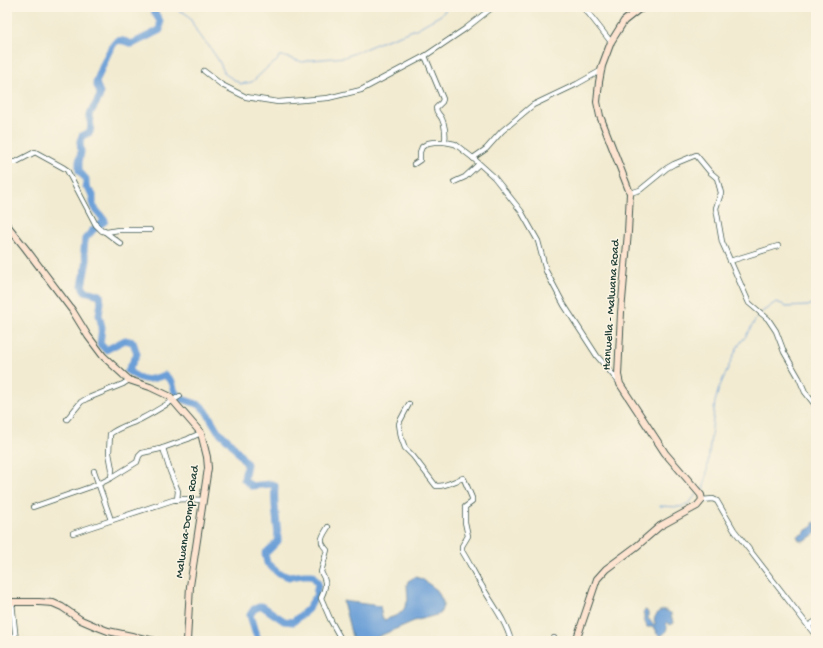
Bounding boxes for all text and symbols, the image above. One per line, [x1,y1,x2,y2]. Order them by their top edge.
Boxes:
street label: Hanwella - Malwana Road [600,238,624,371]
street label: Malwana-Dompe Road [173,464,203,579]

